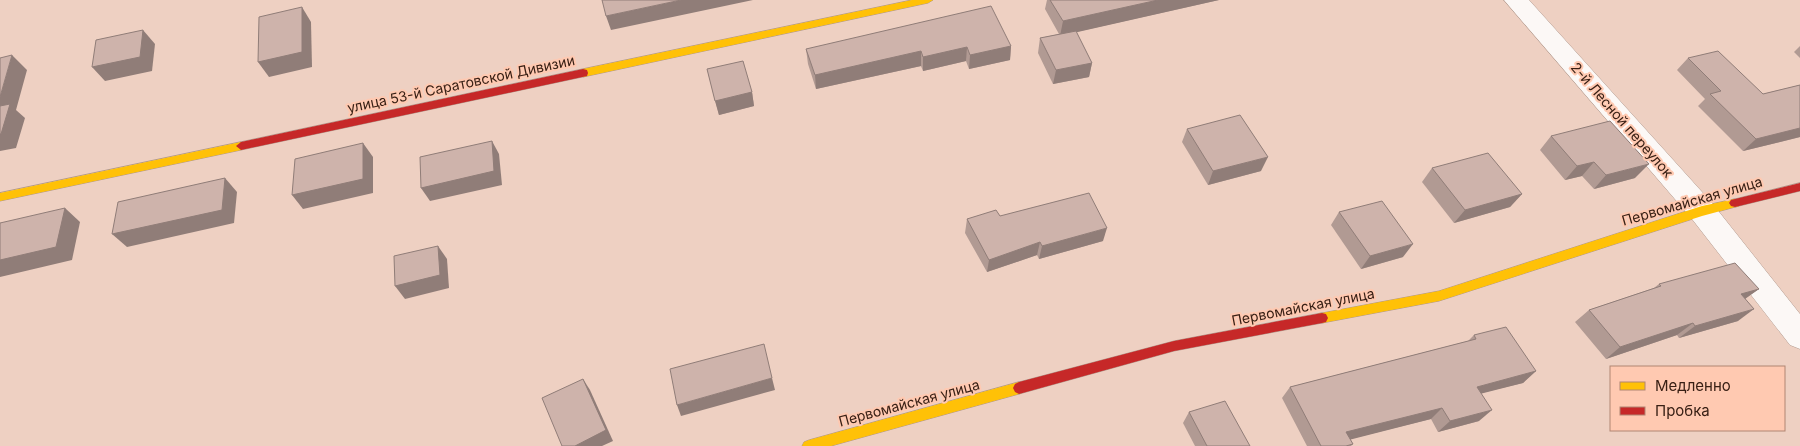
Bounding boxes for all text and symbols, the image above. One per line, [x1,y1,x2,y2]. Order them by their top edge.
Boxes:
street label: улица 53-й Саратовской Дивизии [346,51,576,116]
street label: 2-й Лесной переулок [1568,59,1677,181]
street label: Первомайская улица [1620,172,1764,229]
street label: Первомайская улица [1230,284,1376,329]
legend [1610,366,1785,431]
street label: Первомайская улица [836,376,981,430]
text: Медленно [1655,376,1731,395]
text: Пробка [1655,401,1710,420]

